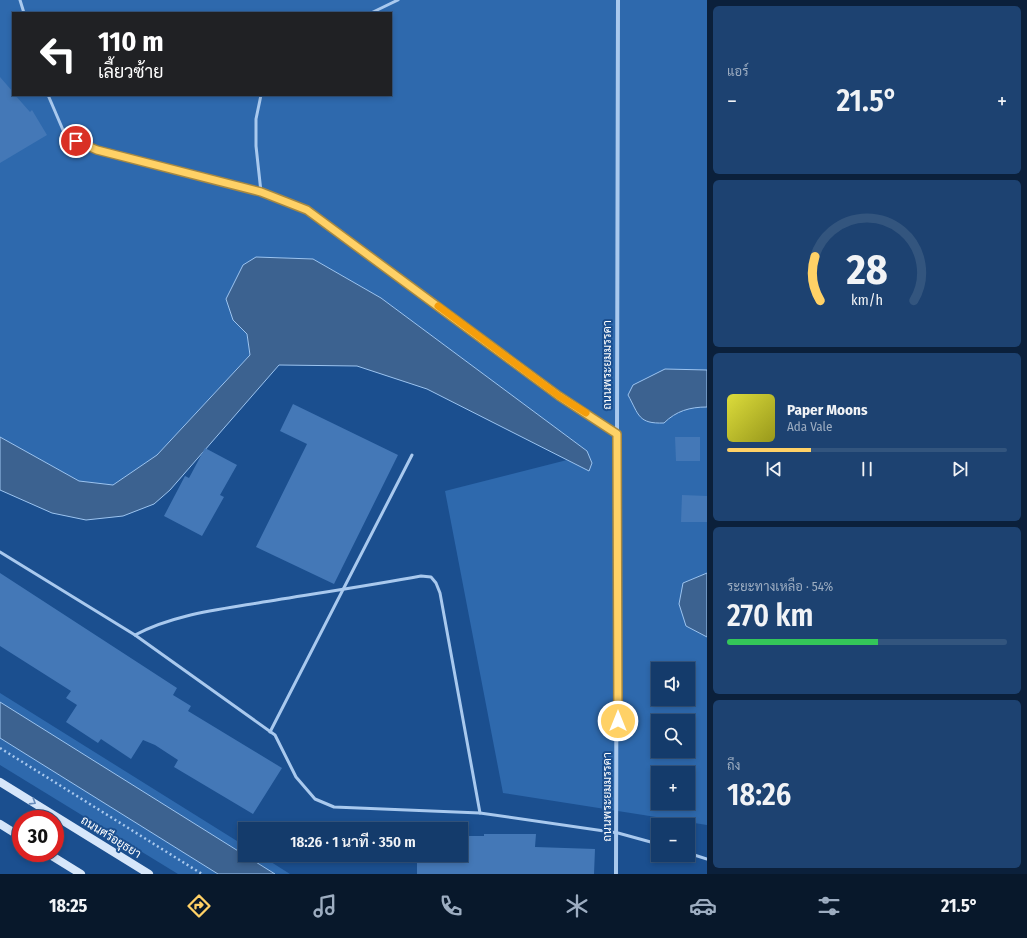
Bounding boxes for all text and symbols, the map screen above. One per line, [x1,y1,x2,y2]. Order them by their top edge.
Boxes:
text: 110 m [98,25,164,58]
icon: left [32,28,84,80]
text: เลี้ยวซ้าย [98,61,164,83]
text: แอร์ [727,64,748,79]
text: 21.5° [836,83,897,119]
text: − [727,88,737,115]
text: + [997,88,1007,115]
pin [59,124,93,158]
icon: arrive [65,130,87,152]
text: 28 [845,245,888,295]
text: km/h [851,292,883,309]
street label: ถนนพระยมมรรคา [600,320,614,410]
text: Paper Moons [787,401,868,419]
text: Ada Vale [787,419,832,434]
icon: previous [763,458,785,480]
icon: pause [856,458,878,480]
icon: next [949,458,971,480]
text: ระยะทางเหลือ · 54% [727,579,833,594]
text: 270 km [727,598,813,634]
map controls [651,662,695,862]
button: sound [651,662,695,706]
position arrow [597,700,639,742]
button: search [651,714,695,758]
street label: ถนนพระยมมรรคา [600,752,614,842]
text: ถึง [727,758,740,773]
button: + [651,766,695,810]
text: 18:26 [727,777,791,813]
one-way arrow [29,798,36,805]
speed limit sign: 30 [12,810,64,862]
street label: ถนนศรีอยุธยา [77,812,144,863]
button: − [651,818,695,862]
text: 18:26 · 1 นาที · 350 m [290,833,416,851]
icon: directions [185,892,213,920]
icon: music [311,892,339,920]
icon: phone [437,892,465,920]
icon: climate [563,892,591,920]
icon: car [689,892,717,920]
icon: filters [815,892,843,920]
text: 18:25 [49,895,87,917]
text: 21.5° [941,895,978,917]

